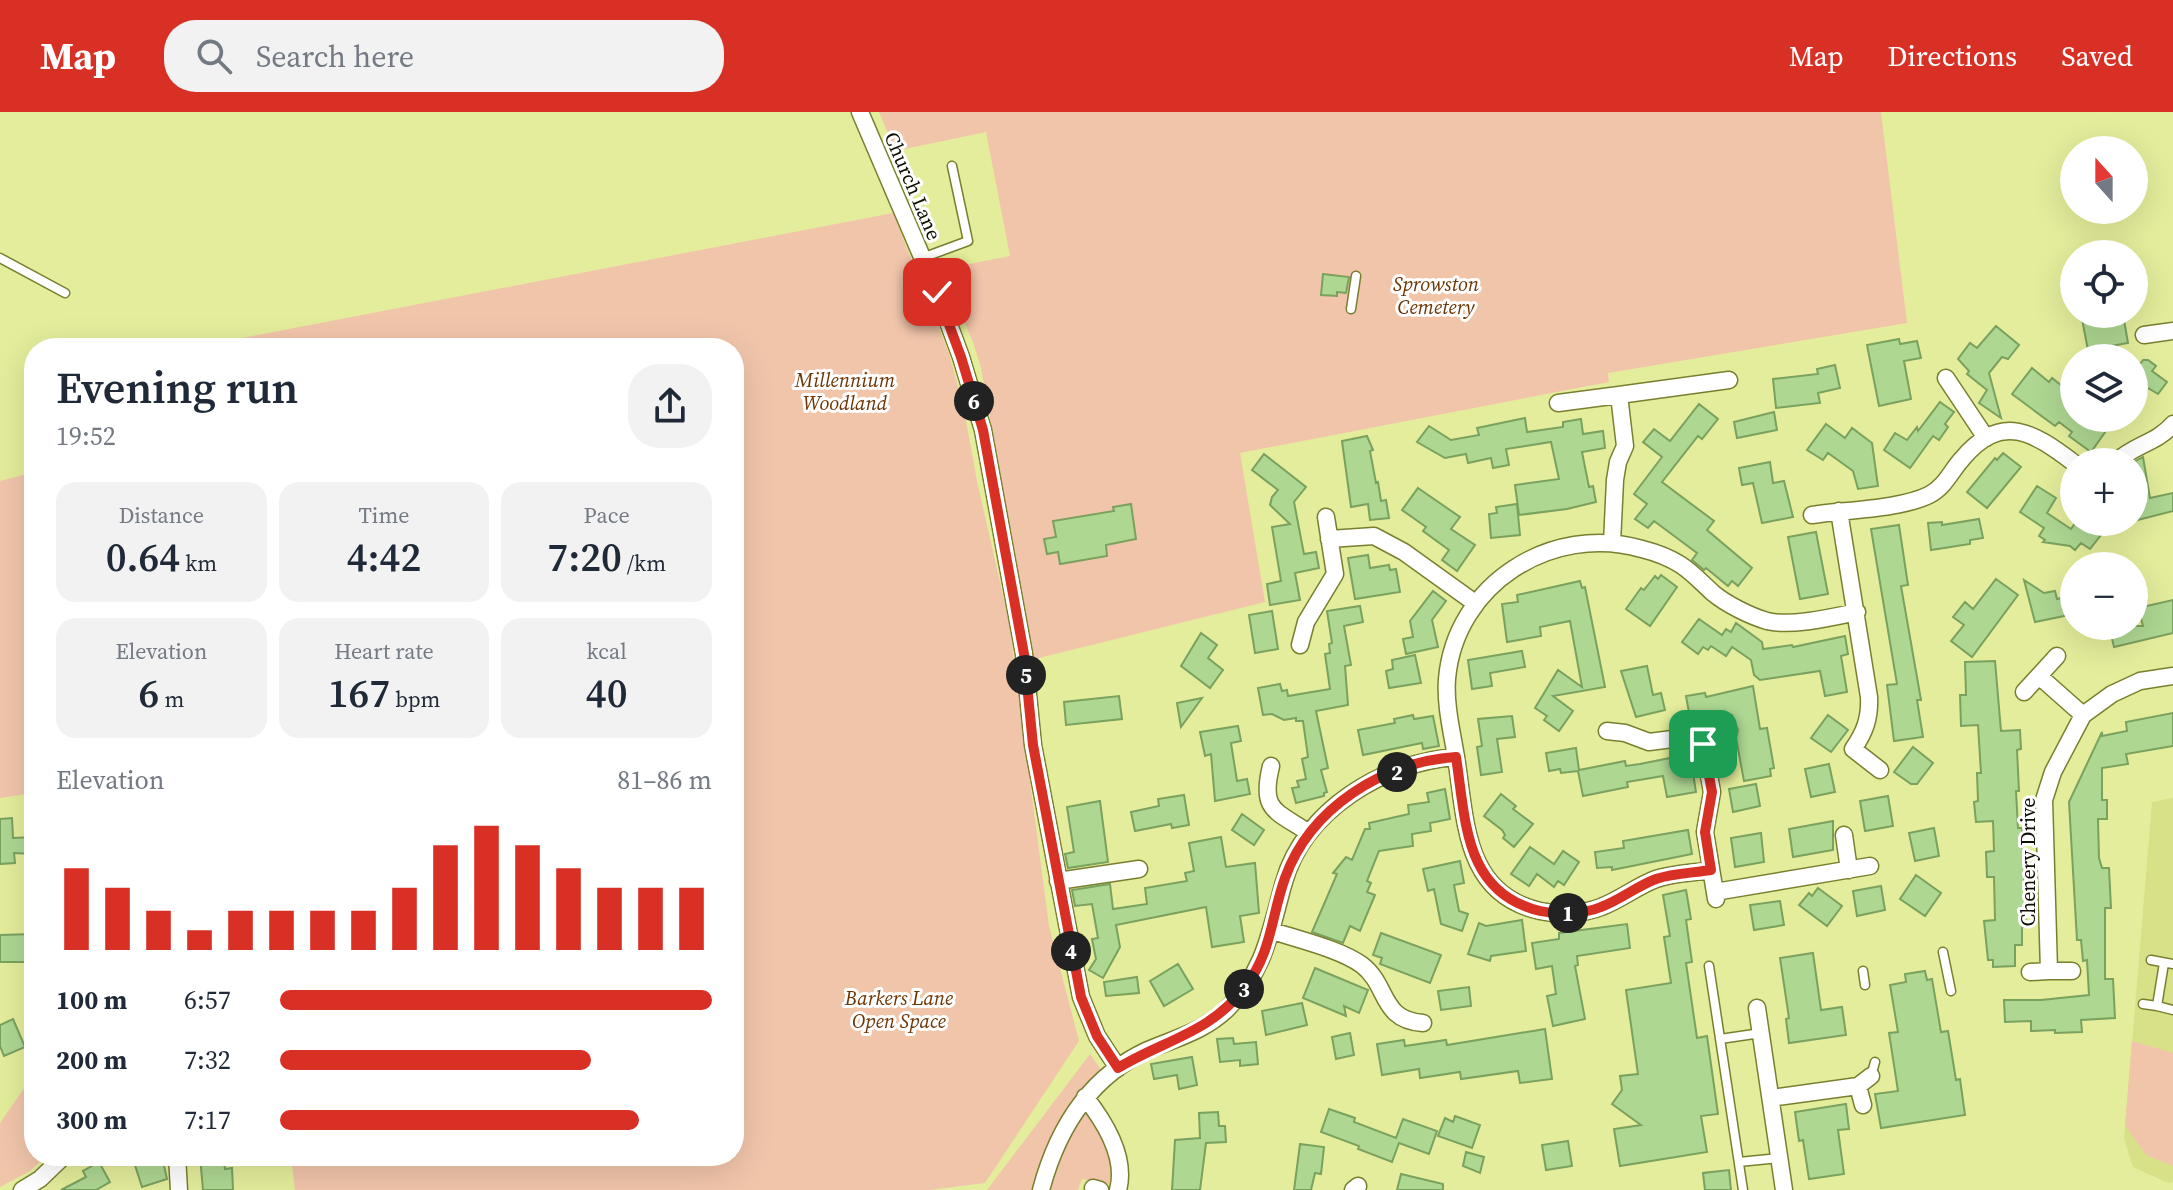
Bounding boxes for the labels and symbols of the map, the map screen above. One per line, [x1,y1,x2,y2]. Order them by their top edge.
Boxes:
street label: Church Lane [878,128,948,244]
north arrow [2060,136,2148,224]
pin [903,258,971,326]
park label: Sprowston Cemetery [1393,270,1480,321]
park label: Millennium Woodland [794,366,896,417]
pin: 6 [954,381,994,421]
pin: 5 [1006,655,1046,695]
pin [1669,710,1737,778]
pin: 2 [1377,752,1417,792]
street label: Chenery Drive [2014,798,2042,926]
pin: 1 [1548,893,1588,933]
pin: 4 [1051,931,1091,971]
pin: 3 [1224,969,1264,1009]
park label: Barkers Lane Open Space [844,984,953,1035]

